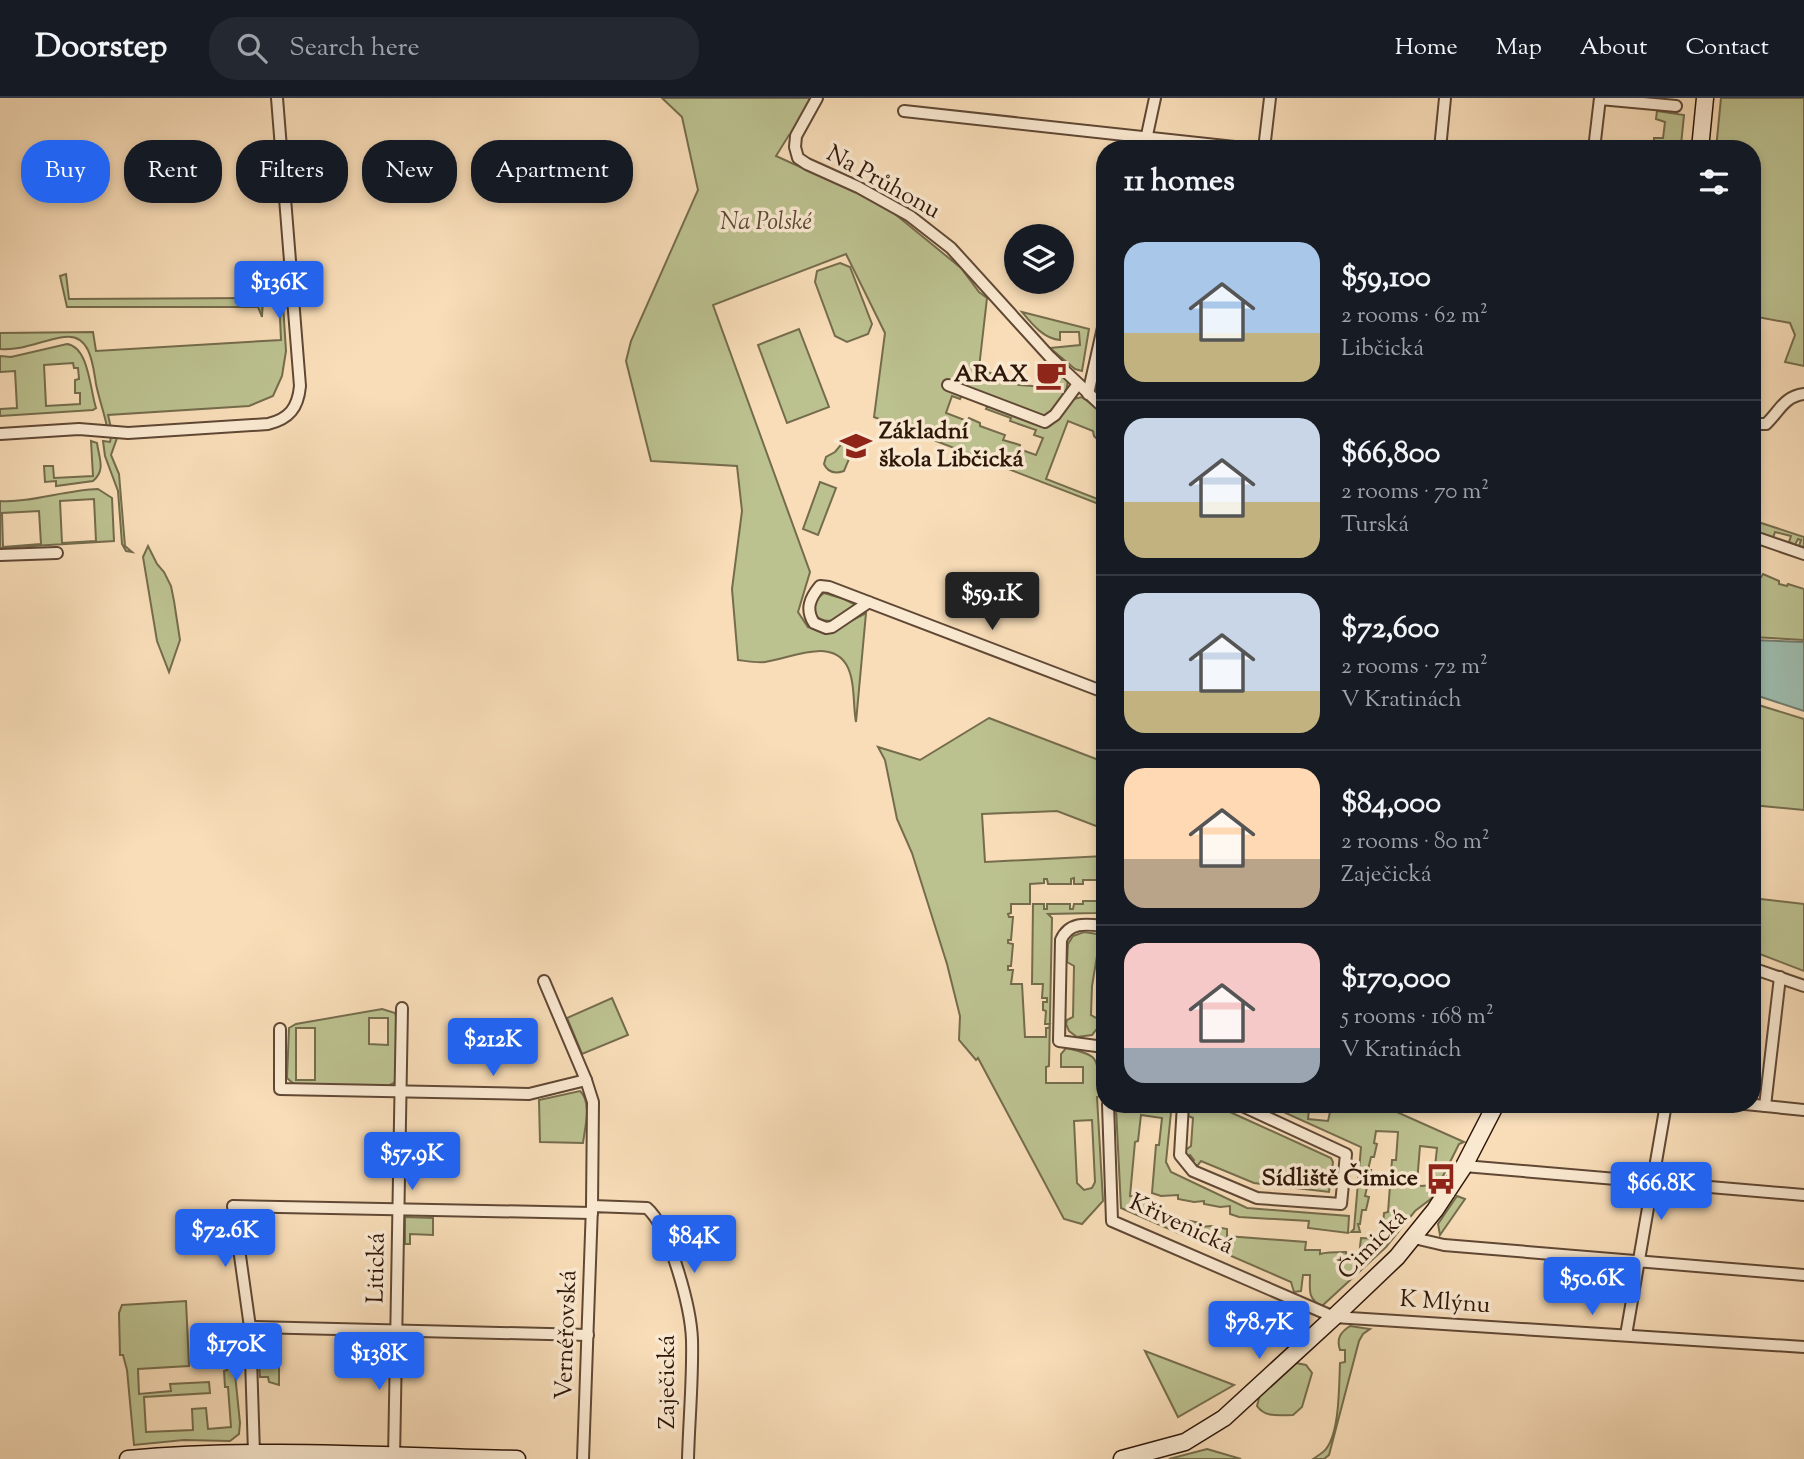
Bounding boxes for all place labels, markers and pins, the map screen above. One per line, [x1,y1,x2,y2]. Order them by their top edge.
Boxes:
pin: $136K [230,262,328,321]
place label: ARAX [954,358,1028,392]
cafe icon: ARAX [1034,358,1068,392]
place label: Základní škola Libčická [879,415,1024,477]
school or university icon: Základní škola Libčická [839,429,873,463]
pin: $59.1K [935,573,1049,632]
pin: $212K [444,1018,542,1078]
pin: $57.9K [355,1132,469,1192]
place label: Sídliště Čimice [1262,1162,1418,1196]
bus stop icon: Sídliště Čimice [1424,1162,1458,1196]
pin: $66.8K [1604,1162,1718,1222]
pin: $72.6K [168,1210,282,1269]
pin: $84K [653,1216,735,1275]
pin: $50.6K [1535,1258,1649,1317]
pin: $78.7K [1202,1302,1316,1361]
pin: $170K [187,1324,285,1383]
pin: $138K [330,1332,428,1392]

